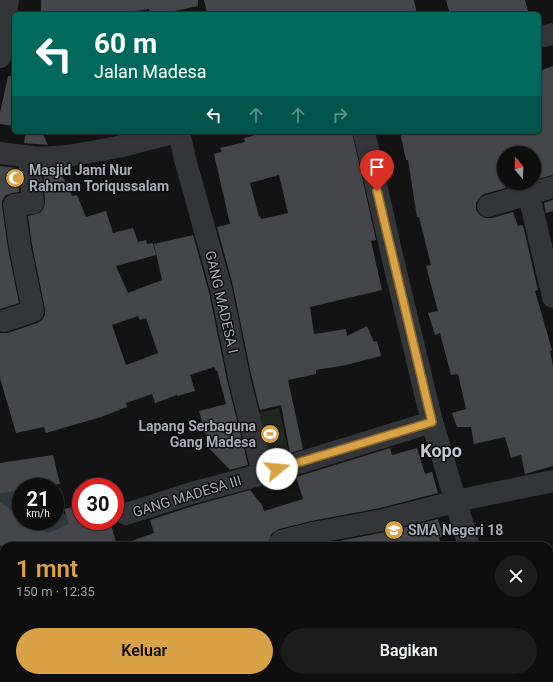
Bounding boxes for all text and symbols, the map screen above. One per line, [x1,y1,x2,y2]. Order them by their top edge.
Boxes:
text: 60 m [94,27,157,60]
icon: left [28,28,80,80]
text: Jalan Madesa [94,61,207,82]
icon: left [203,104,225,126]
icon: ahead [245,104,267,126]
icon: ahead [287,104,309,126]
icon: right [329,104,351,126]
north arrow [497,146,541,190]
map controls [497,146,541,190]
pin [360,150,394,191]
icon: arrive [366,156,388,178]
place label: Masjid Jami Nur Rahman Toriqussalam [29,162,169,194]
mosque icon: Masjid Jami Nur Rahman Toriqussalam [4,167,26,189]
street label: GANG MADESA I [202,249,242,355]
place label: Lapang Serbaguna Gang Madesa [138,418,256,450]
sports icon: Lapang Serbaguna Gang Madesa [259,423,281,445]
district label: Kopo [420,440,462,461]
position arrow [256,448,298,490]
street label: GANG MADESA III [131,472,243,520]
speed limit sign: 30 [72,478,124,530]
text: 21 [27,487,49,511]
text: km/h [26,508,50,519]
school or university icon: SMA Negeri 18 [383,519,405,541]
place label: SMA Negeri 18 [408,522,503,538]
text: 1 mnt [16,555,78,583]
button: close [495,555,537,597]
text: 150 m · 12:35 [16,584,95,599]
button: Keluar [16,628,273,674]
button: Bagikan [281,628,537,674]

